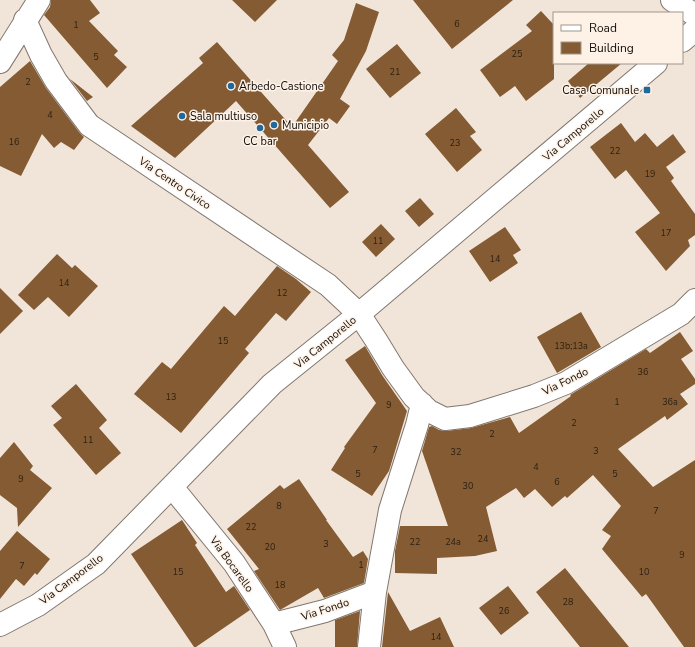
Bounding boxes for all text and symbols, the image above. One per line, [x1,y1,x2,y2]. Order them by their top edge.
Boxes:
legend [553,12,683,64]
house number: 6 [454,18,460,30]
house number: 1 [73,19,79,31]
text: Road [589,20,617,36]
text: Building [589,40,634,56]
house number: 25 [512,48,522,60]
house number: 5 [93,51,99,63]
house number: 21 [390,66,400,78]
house number: 2 [25,76,31,88]
place label: Arbedo-Castione [239,79,324,94]
marker: Arbedo-Castione [226,81,236,91]
place label: Casa Comunale [562,83,639,98]
marker: Casa Comunale [642,85,652,95]
street label: Via Camporello [539,104,607,165]
house number: 4 [47,109,53,121]
place label: Sala multiuso [190,109,257,124]
marker: Sala multiuso [177,111,187,121]
place label: Municipio [282,118,329,133]
marker: Municipio [269,120,279,130]
marker: CC bar [255,123,265,133]
place label: CC bar [243,134,277,149]
house number: 16 [9,136,19,148]
house number: 23 [450,137,460,149]
house number: 22 [610,145,620,157]
street label: Via Centro Civico [135,153,214,213]
house number: 19 [645,168,655,180]
house number: 17 [661,227,671,239]
house number: 11 [373,235,383,247]
house number: 14 [490,253,501,265]
house number: 14 [59,277,70,289]
house number: 12 [277,287,287,299]
street label: Via Camporello [290,313,360,373]
house number: 15 [218,335,228,347]
house number: 13b;13a [554,340,588,352]
street label: Via Fondo [539,364,591,399]
house number: 36 [638,366,648,378]
house number: 13 [166,391,176,403]
house number: 1 [614,396,620,408]
house number: 36a [662,396,678,408]
house number: 9 [386,399,392,411]
house number: 2 [571,417,577,429]
house number: 2 [489,428,495,440]
house number: 11 [83,434,93,446]
house number: 7 [372,444,378,456]
house number: 3 [593,445,599,457]
house number: 32 [451,446,461,458]
house number: 4 [533,461,539,473]
house number: 5 [355,468,361,480]
house number: 5 [612,468,618,480]
house number: 9 [18,473,24,485]
house number: 6 [554,476,560,488]
house number: 30 [463,480,473,492]
house number: 8 [276,500,282,512]
house number: 7 [653,505,659,517]
house number: 22 [246,521,256,533]
street label: Via Bocarello [206,533,257,595]
house number: 24 [478,533,489,545]
house number: 22 [410,536,420,548]
house number: 24a [445,536,461,548]
house number: 3 [323,538,329,550]
house number: 20 [265,541,275,553]
house number: 9 [679,549,685,561]
street label: Via Camporello [36,551,106,609]
house number: 1 [358,559,364,571]
house number: 7 [19,560,25,572]
house number: 15 [173,566,183,578]
house number: 10 [639,566,649,578]
house number: 18 [275,579,285,591]
street label: Via Fondo [298,595,351,625]
house number: 28 [563,596,573,608]
house number: 26 [499,605,509,617]
house number: 14 [431,631,442,643]

